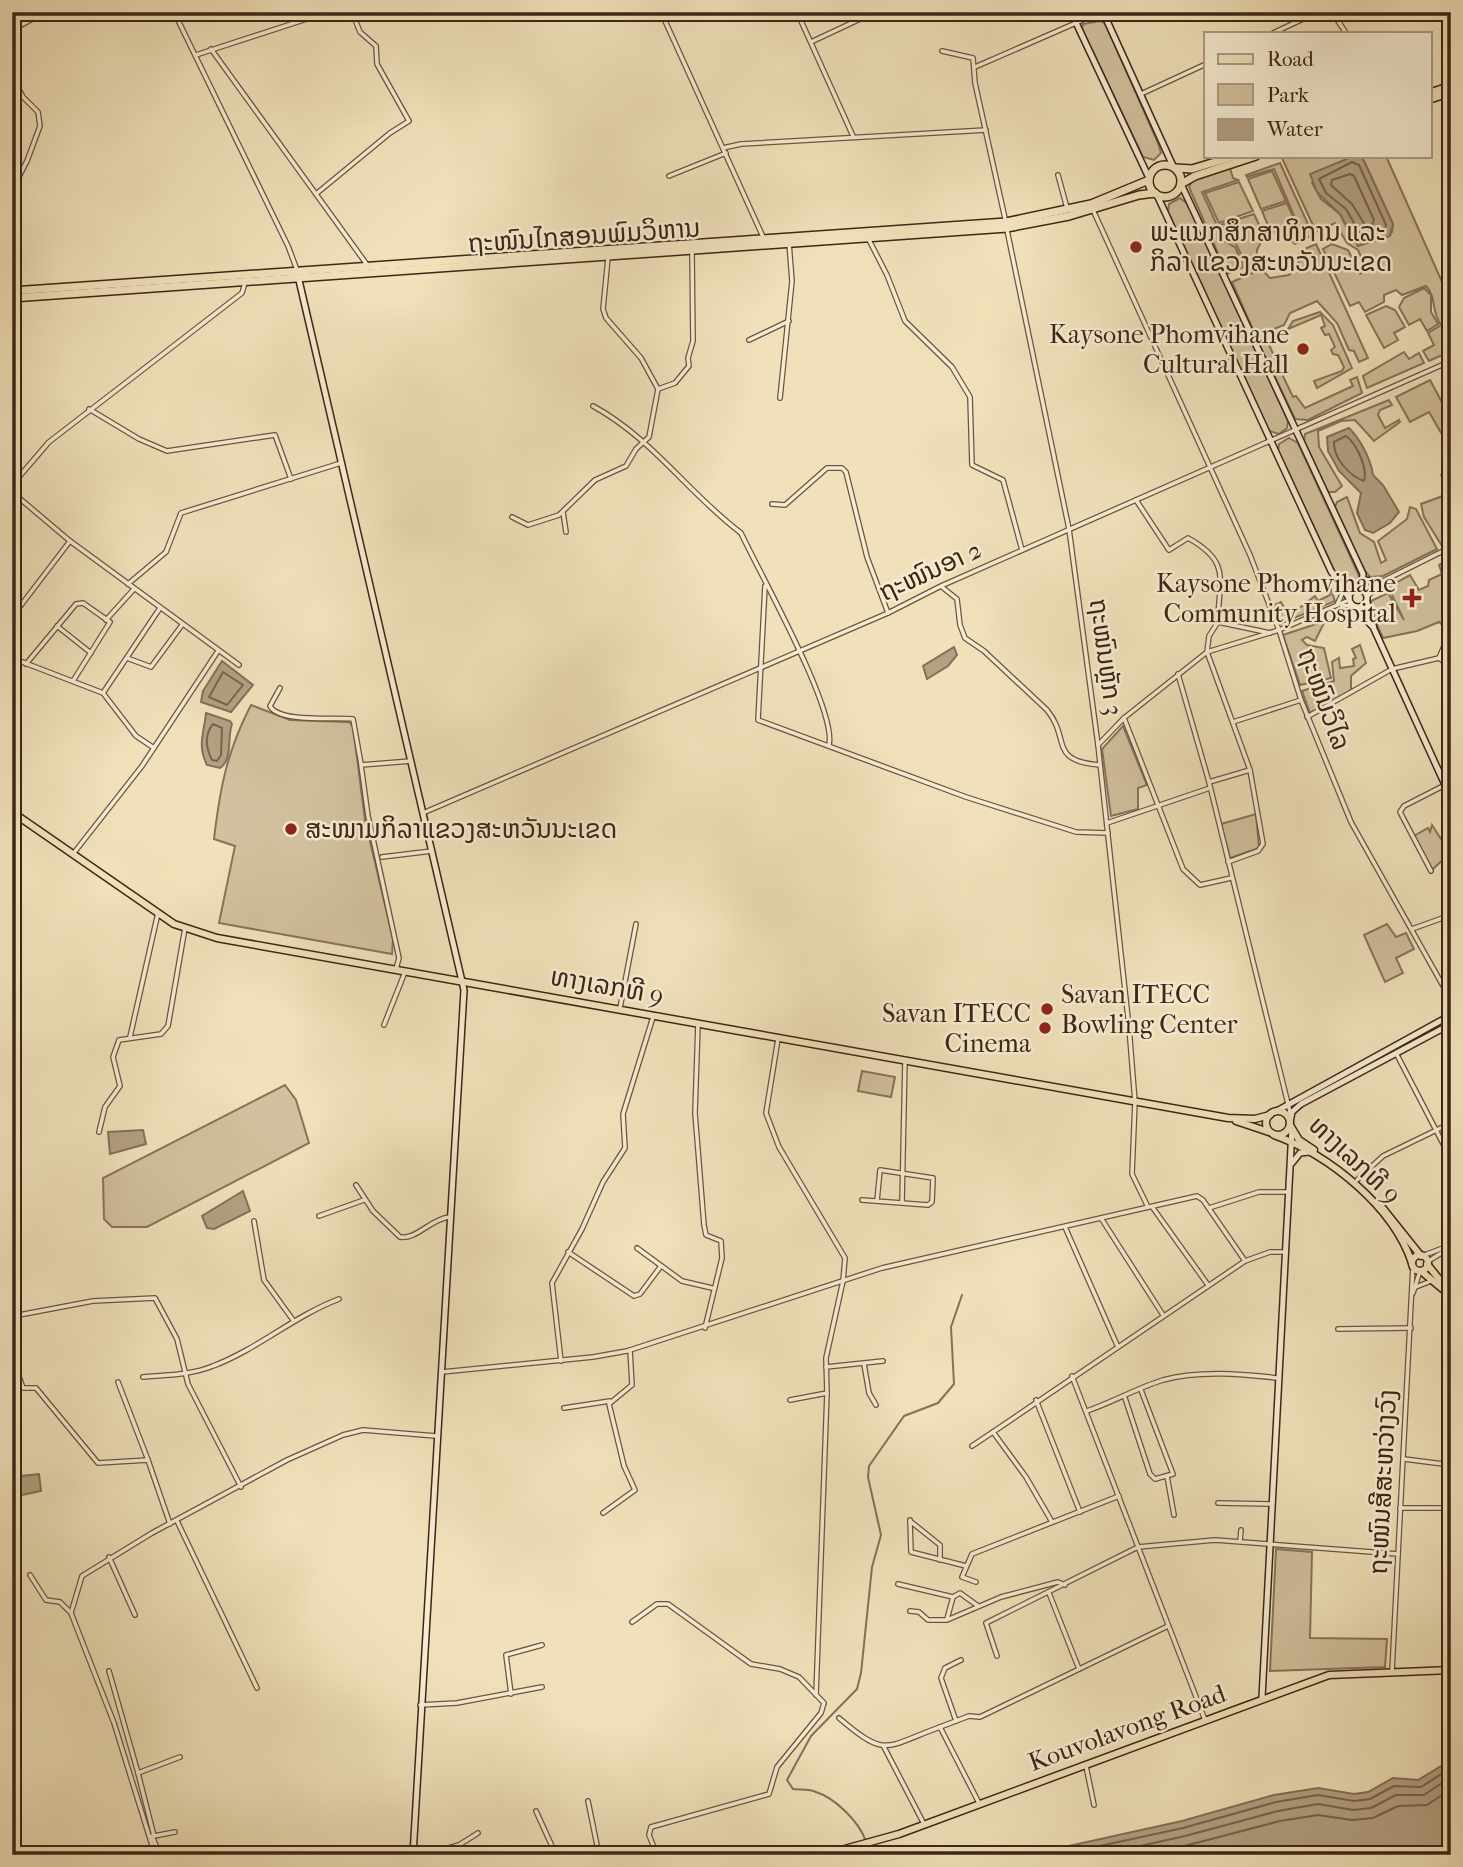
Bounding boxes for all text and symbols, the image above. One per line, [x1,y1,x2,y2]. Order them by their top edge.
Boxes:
legend [1204,32,1432,158]
text: Road [1267,47,1314,71]
text: Park [1267,83,1309,107]
text: Water [1266,117,1323,141]
street label: ຖະໜົນໄກສອນພົມວິຫານ [467,212,701,260]
place label: ພະແນກສຶກສາທິການ ແລະ ກິລາ ແຂວງສະຫວັນນະເຂດ [1150,217,1392,278]
marker: ພະແນກສຶກສາທິການ ແລະ ກິລາ ແຂວງສະຫວັນນະເຂດ [1128,239,1144,255]
place label: Kaysone Phomvihane Cultural Hall [1049,319,1289,380]
marker: Kaysone Phomvihane Cultural Hall [1295,341,1311,357]
street label: ຖະໜົນອາ 2 [874,534,986,608]
place label: Kaysone Phomvihane Community Hospital [1156,568,1396,629]
marker: Kaysone Phomvihane Community Hospital [1402,588,1422,608]
street label: ຖະໜົນຫຼັກ 3 [1082,596,1130,718]
street label: ຖະໜົນວິໄລ [1291,644,1357,754]
place label: ສະໜາມກິລາແຂວງສະຫວັນນະເຂດ [305,814,617,845]
marker: ສະໜາມກິລາແຂວງສະຫວັນນະເຂດ [283,821,299,837]
street label: ທາງເລກທີ 9 [548,961,666,1011]
place label: Savan ITECC Bowling Center [1061,979,1238,1040]
place label: Savan ITECC Cinema [882,998,1032,1059]
marker: Savan ITECC Bowling Center [1039,1001,1055,1017]
marker: Savan ITECC Cinema [1037,1020,1053,1036]
street label: ທາງເລກທີ 9 [1303,1110,1407,1210]
street label: ຖະໜົນສີສະຫວ່າງວົງ [1363,1388,1403,1576]
street label: Kouvolavong Road [1024,1678,1231,1778]

